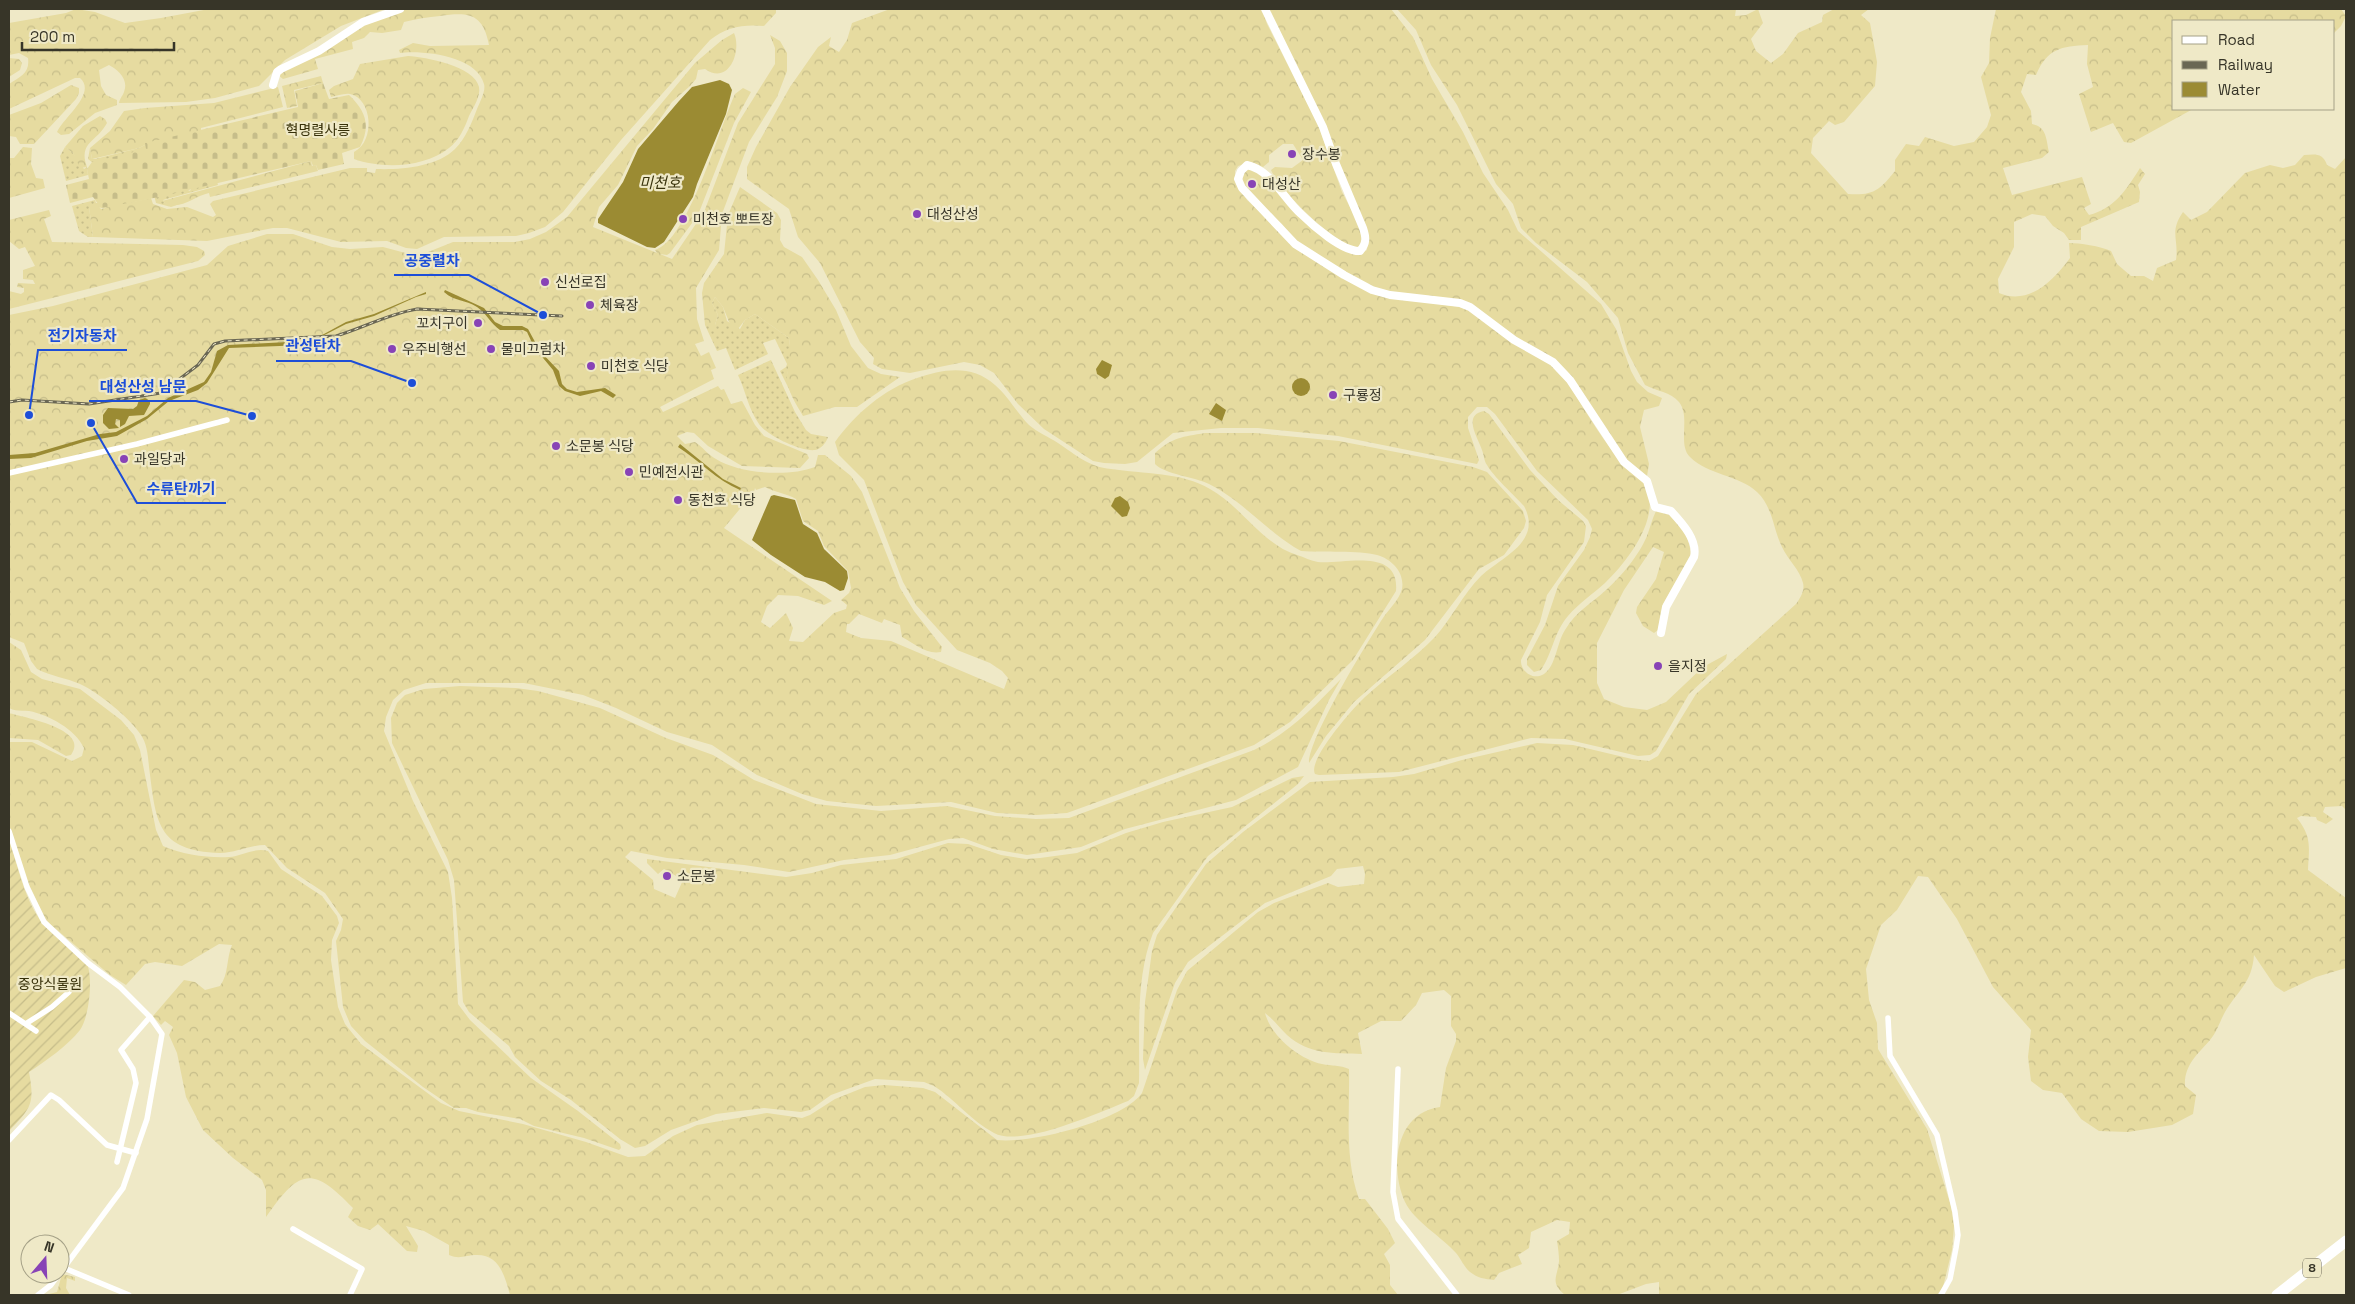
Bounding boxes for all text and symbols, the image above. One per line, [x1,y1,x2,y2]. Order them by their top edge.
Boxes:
scale bar [22,20,175,52]
legend [2172,20,2335,110]
text: 200 m [30,27,75,46]
text: Road [2218,30,2255,49]
text: Railway [2218,55,2273,74]
text: Water [2218,80,2261,99]
park label: 혁명렬사릉 [286,121,350,139]
place label: 장수봉 [1302,145,1341,163]
marker: 장수봉 [1286,148,1298,160]
water label: 미천호 [639,173,682,192]
place label: 대성산 [1262,175,1301,193]
marker: 대성산 [1246,178,1258,190]
place label: 대성산성 [927,205,979,223]
marker: 대성산성 [911,208,923,220]
place label: 미천호 뽀트장 [693,210,774,228]
marker: 미천호 뽀트장 [677,213,689,225]
callout: 공중렬차 [394,245,469,275]
text: 공중렬차 [404,251,460,270]
place label: 신선로집 [555,273,607,291]
marker: 신선로집 [539,276,551,288]
place label: 체육장 [600,296,639,314]
marker: 체육장 [584,299,596,311]
place label: 꼬치구이 [416,314,468,332]
marker: 꼬치구이 [472,317,484,329]
callout: 전기자동차 [38,320,127,350]
text: 전기자동차 [47,326,117,345]
callout: 관성탄차 [276,331,351,361]
text: 관성탄차 [285,336,341,355]
place label: 우주비행선 [402,340,466,358]
place label: 물미끄럼차 [501,340,566,358]
marker: 우주비행선 [386,343,398,355]
marker: 물미끄럼차 [485,343,497,355]
place label: 미천호 식당 [601,357,669,375]
marker: 미천호 식당 [585,360,597,372]
callout: 대성산성 남문 [89,371,196,401]
text: 대성산성 남문 [100,377,186,396]
place label: 구룡정 [1343,386,1382,404]
marker: 구룡정 [1327,389,1339,401]
place label: 소문봉 식당 [566,437,634,455]
marker: 소문봉 식당 [550,440,562,452]
place label: 과일당과 [134,450,186,468]
marker: 과일당과 [118,453,130,465]
place label: 민예전시관 [639,463,704,481]
marker: 민예전시관 [623,466,635,478]
callout: 수류탄까기 [137,473,226,503]
text: 수류탄까기 [146,479,216,498]
place label: 동천호 식당 [688,491,756,509]
marker: 동천호 식당 [672,494,684,506]
place label: 을지정 [1668,657,1707,675]
marker: 을지정 [1652,660,1664,672]
place label: 소문봉 [677,867,716,885]
marker: 소문봉 [661,870,673,882]
park label: 중앙식물원 [18,975,82,993]
north arrow [20,1234,70,1284]
text: N [42,1237,57,1257]
road number: 8 [2303,1258,2321,1278]

